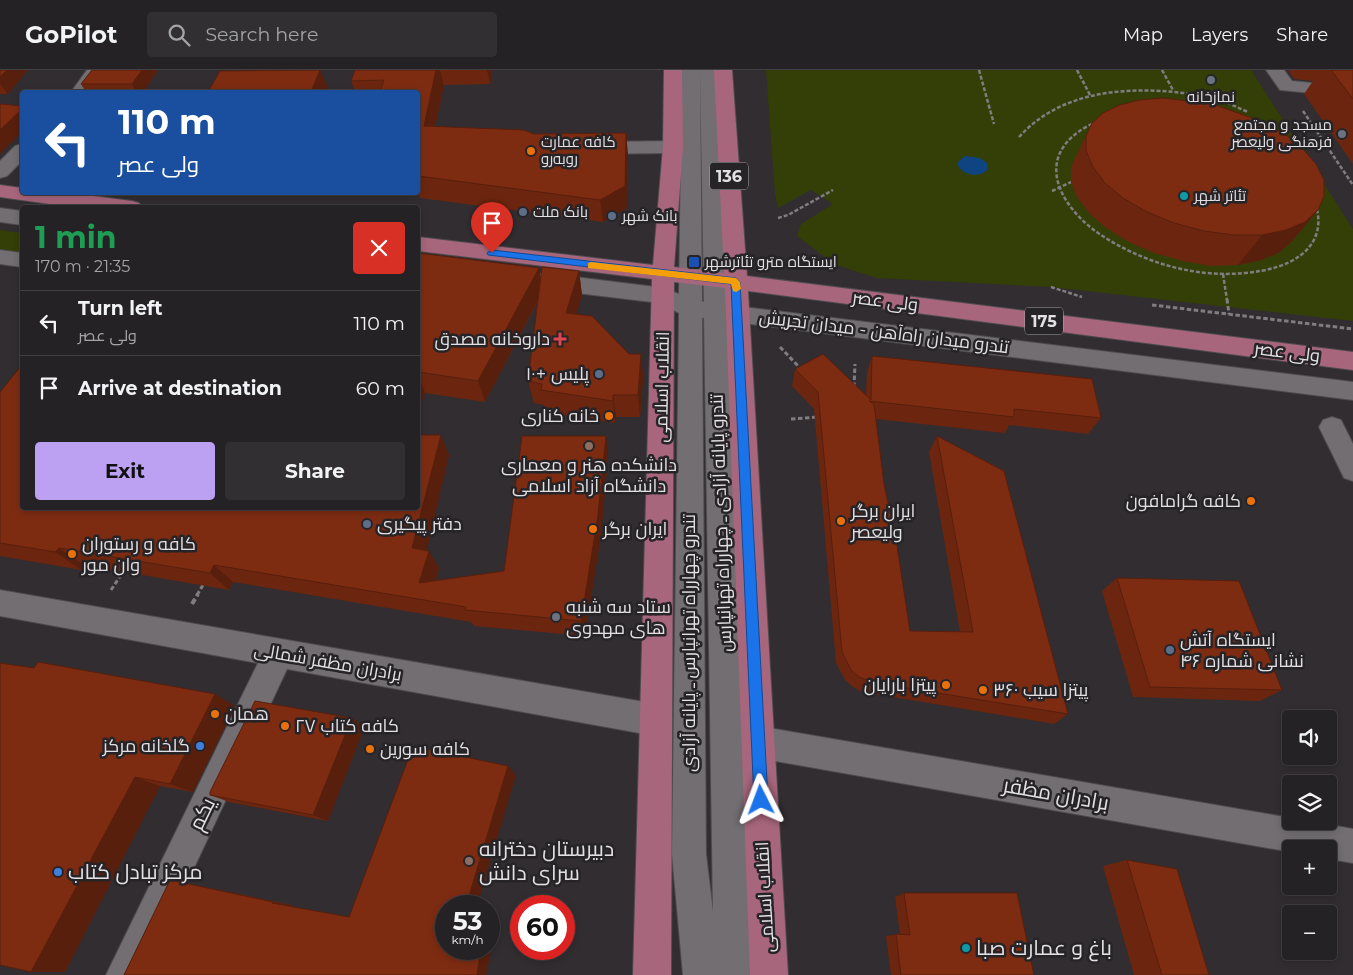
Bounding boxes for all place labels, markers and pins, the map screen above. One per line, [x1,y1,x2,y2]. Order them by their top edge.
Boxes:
marker: نمازخانه [1205,74,1217,86]
place label: نمازخانه [1187,87,1235,106]
place label: مسجد و مجتمع فرهنگی ولیعصر [1230,115,1332,152]
marker: مسجد و مجتمع فرهنگی ولیعصر [1336,128,1348,140]
place label: کافه عمارت روبه‌رو [541,132,616,168]
marker: کافه عمارت روبه‌رو [525,145,537,157]
place label: تئاتر شهر [1193,186,1246,206]
marker: تئاتر شهر [1178,190,1190,202]
pin [471,202,513,253]
place label: بانک ملت [533,202,588,221]
marker: بانک ملت [517,206,529,218]
place label: بانک شهر [621,206,677,226]
marker: بانک شهر [606,210,618,222]
place label: ایستگاه مترو تئاترشهر [704,252,837,272]
marker: ایستگاه مترو تئاترشهر [687,255,701,269]
place label: داروخانه مصدق [435,328,550,351]
marker: داروخانه مصدق [554,333,566,345]
place label: پلیس +۱۰ [526,363,589,386]
marker: پلیس +۱۰ [593,368,605,380]
place label: خانه کناری [521,405,599,427]
marker: خانه کناری [603,410,615,422]
marker: دانشکده هنر و معماری دانشگاه آزاد اسلامی [583,440,595,452]
place label: دانشکده هنر و معماری دانشگاه آزاد اسلامی [501,454,677,497]
place label: کافه گرامافون [1126,490,1241,512]
marker: کافه گرامافون [1245,495,1257,507]
place label: ایران برگر ولیعصر [850,500,915,543]
place label: دفتر پیگیری [377,513,462,536]
marker: ایران برگر ولیعصر [835,515,847,527]
marker: دفتر پیگیری [361,518,373,530]
place label: ایران برگر [602,518,667,540]
marker: ایران برگر [587,523,599,535]
place label: کافه و رستوران وان مور [81,533,196,576]
marker: کافه و رستوران وان مور [66,548,78,560]
place label: ستاد سه شنبه های مهدوی [566,596,671,639]
marker: ستاد سه شنبه های مهدوی [550,611,562,623]
place label: ایستگاه آتش نشانی شماره ۴۶ [1180,629,1304,672]
marker: ایستگاه آتش نشانی شماره ۴۶ [1164,644,1176,656]
place label: پیتزا بارایان [864,674,936,697]
marker: پیتزا بارایان [940,679,952,691]
place label: پیتزا سیب ۳۶۰ [993,679,1088,702]
marker: پیتزا سیب ۳۶۰ [977,684,989,696]
place label: همان [225,703,269,725]
marker: همان [209,708,221,720]
place label: کافه کتاب ٢٧ [295,715,399,737]
marker: کافه کتاب ٢٧ [279,720,291,732]
place label: گلخانه مرکز [102,735,190,757]
place label: کافه سورین [380,738,470,760]
marker: گلخانه مرکز [194,740,206,752]
marker: کافه سورین [364,743,376,755]
place label: دبیرستان دخترانه سرای دانش [479,836,614,886]
marker: دبیرستان دخترانه سرای دانش [463,855,475,867]
place label: مرکز تبادل کتاب [68,859,202,885]
marker: مرکز تبادل کتاب [52,866,64,878]
place label: باغ و عمارت صبا [976,935,1112,962]
marker: باغ و عمارت صبا [960,942,972,954]

